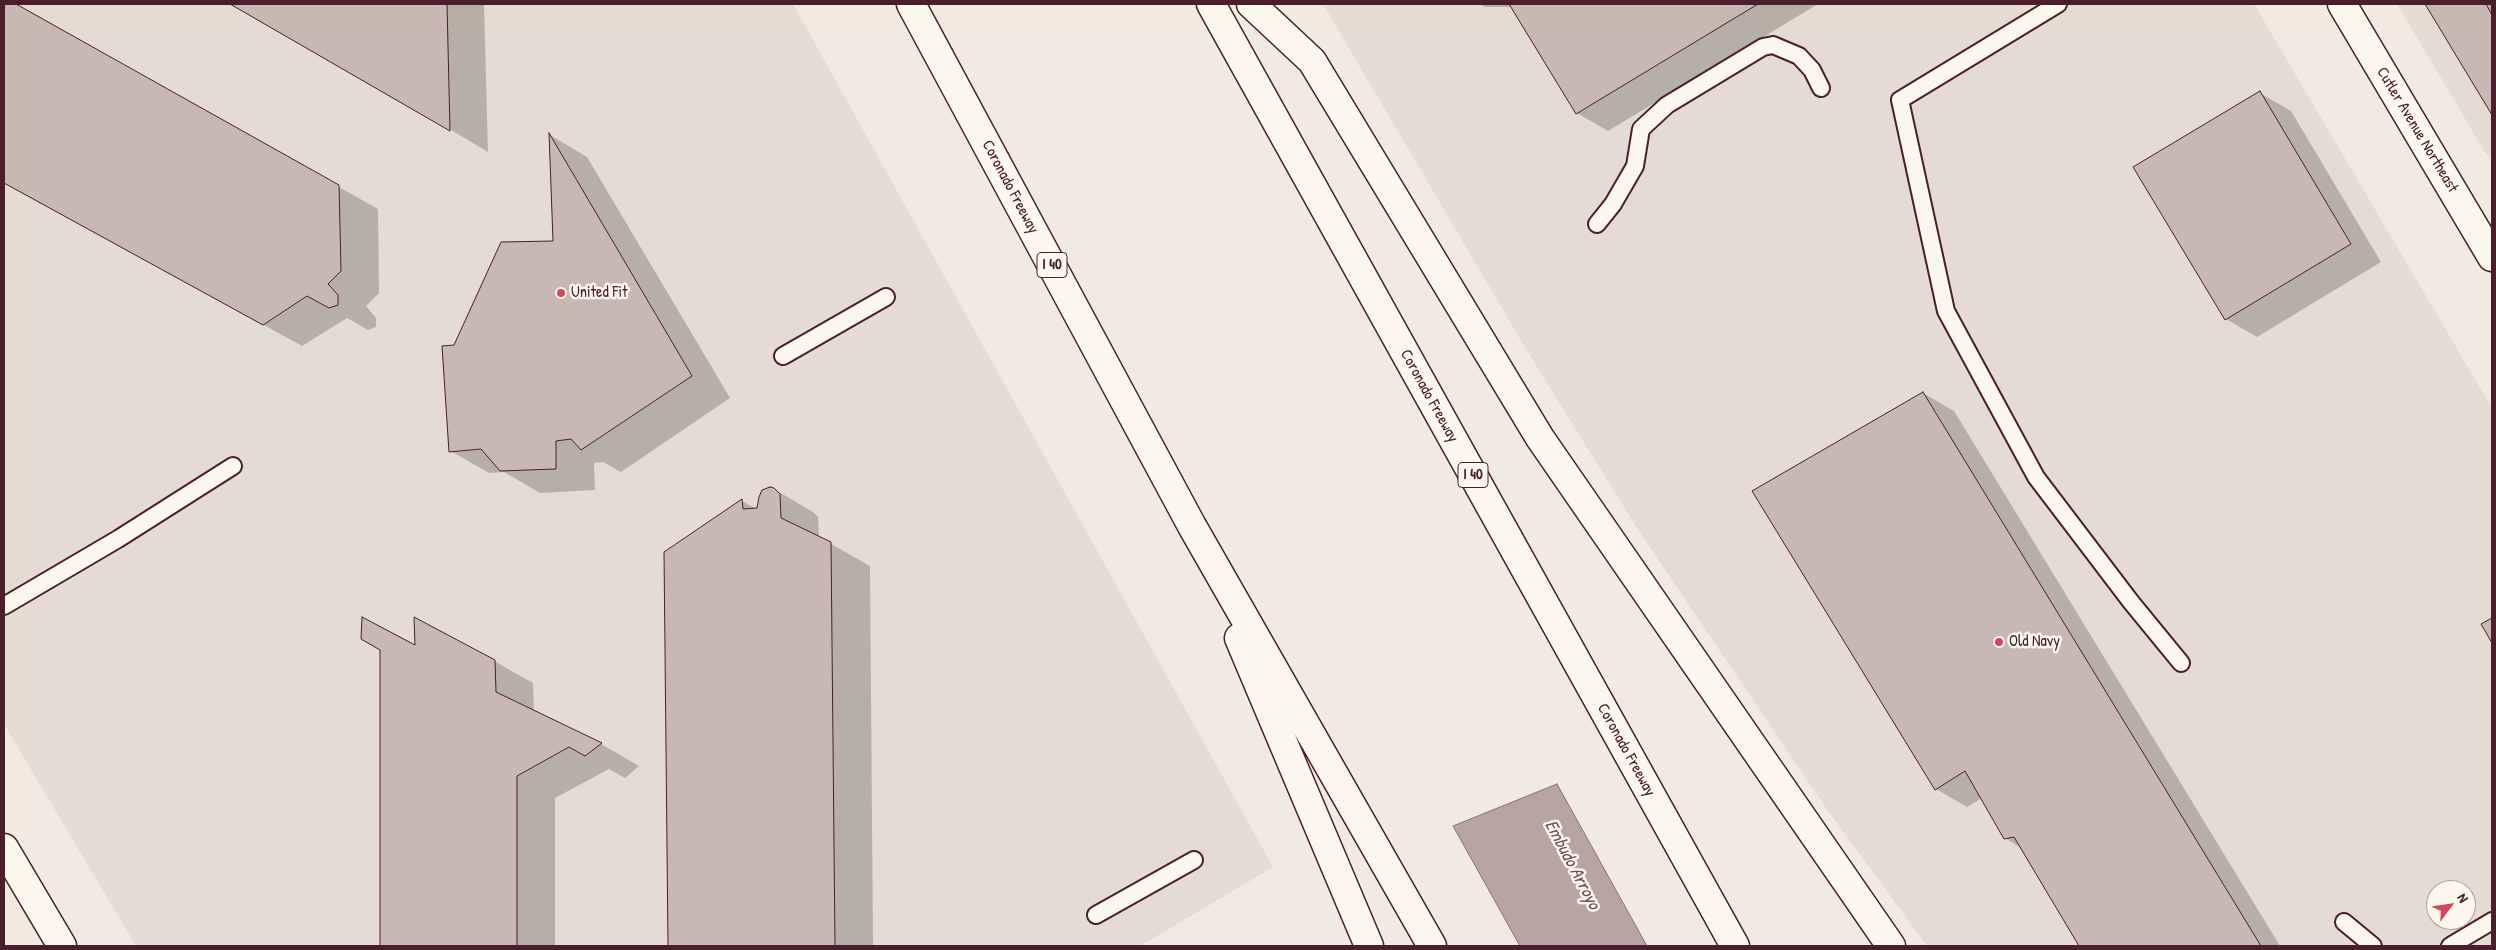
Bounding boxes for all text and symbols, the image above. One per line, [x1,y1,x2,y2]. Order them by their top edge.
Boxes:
street label: Cutler Avenue Northeast [2372,64,2462,196]
street label: Coronado Freeway [977,137,1043,237]
road number: I 40 [1037,252,1067,278]
place label: United Fit [571,283,627,303]
marker: United Fit [555,287,567,299]
street label: Coronado Freeway [1396,346,1462,446]
road number: I 40 [1458,462,1488,488]
place label: Old Navy [2009,632,2060,652]
marker: Old Navy [1993,636,2005,648]
street label: Coronado Freeway [1593,700,1659,800]
water label: Embudo Arroyo [1539,817,1605,913]
north arrow [2426,880,2476,930]
text: N [2453,889,2473,906]

